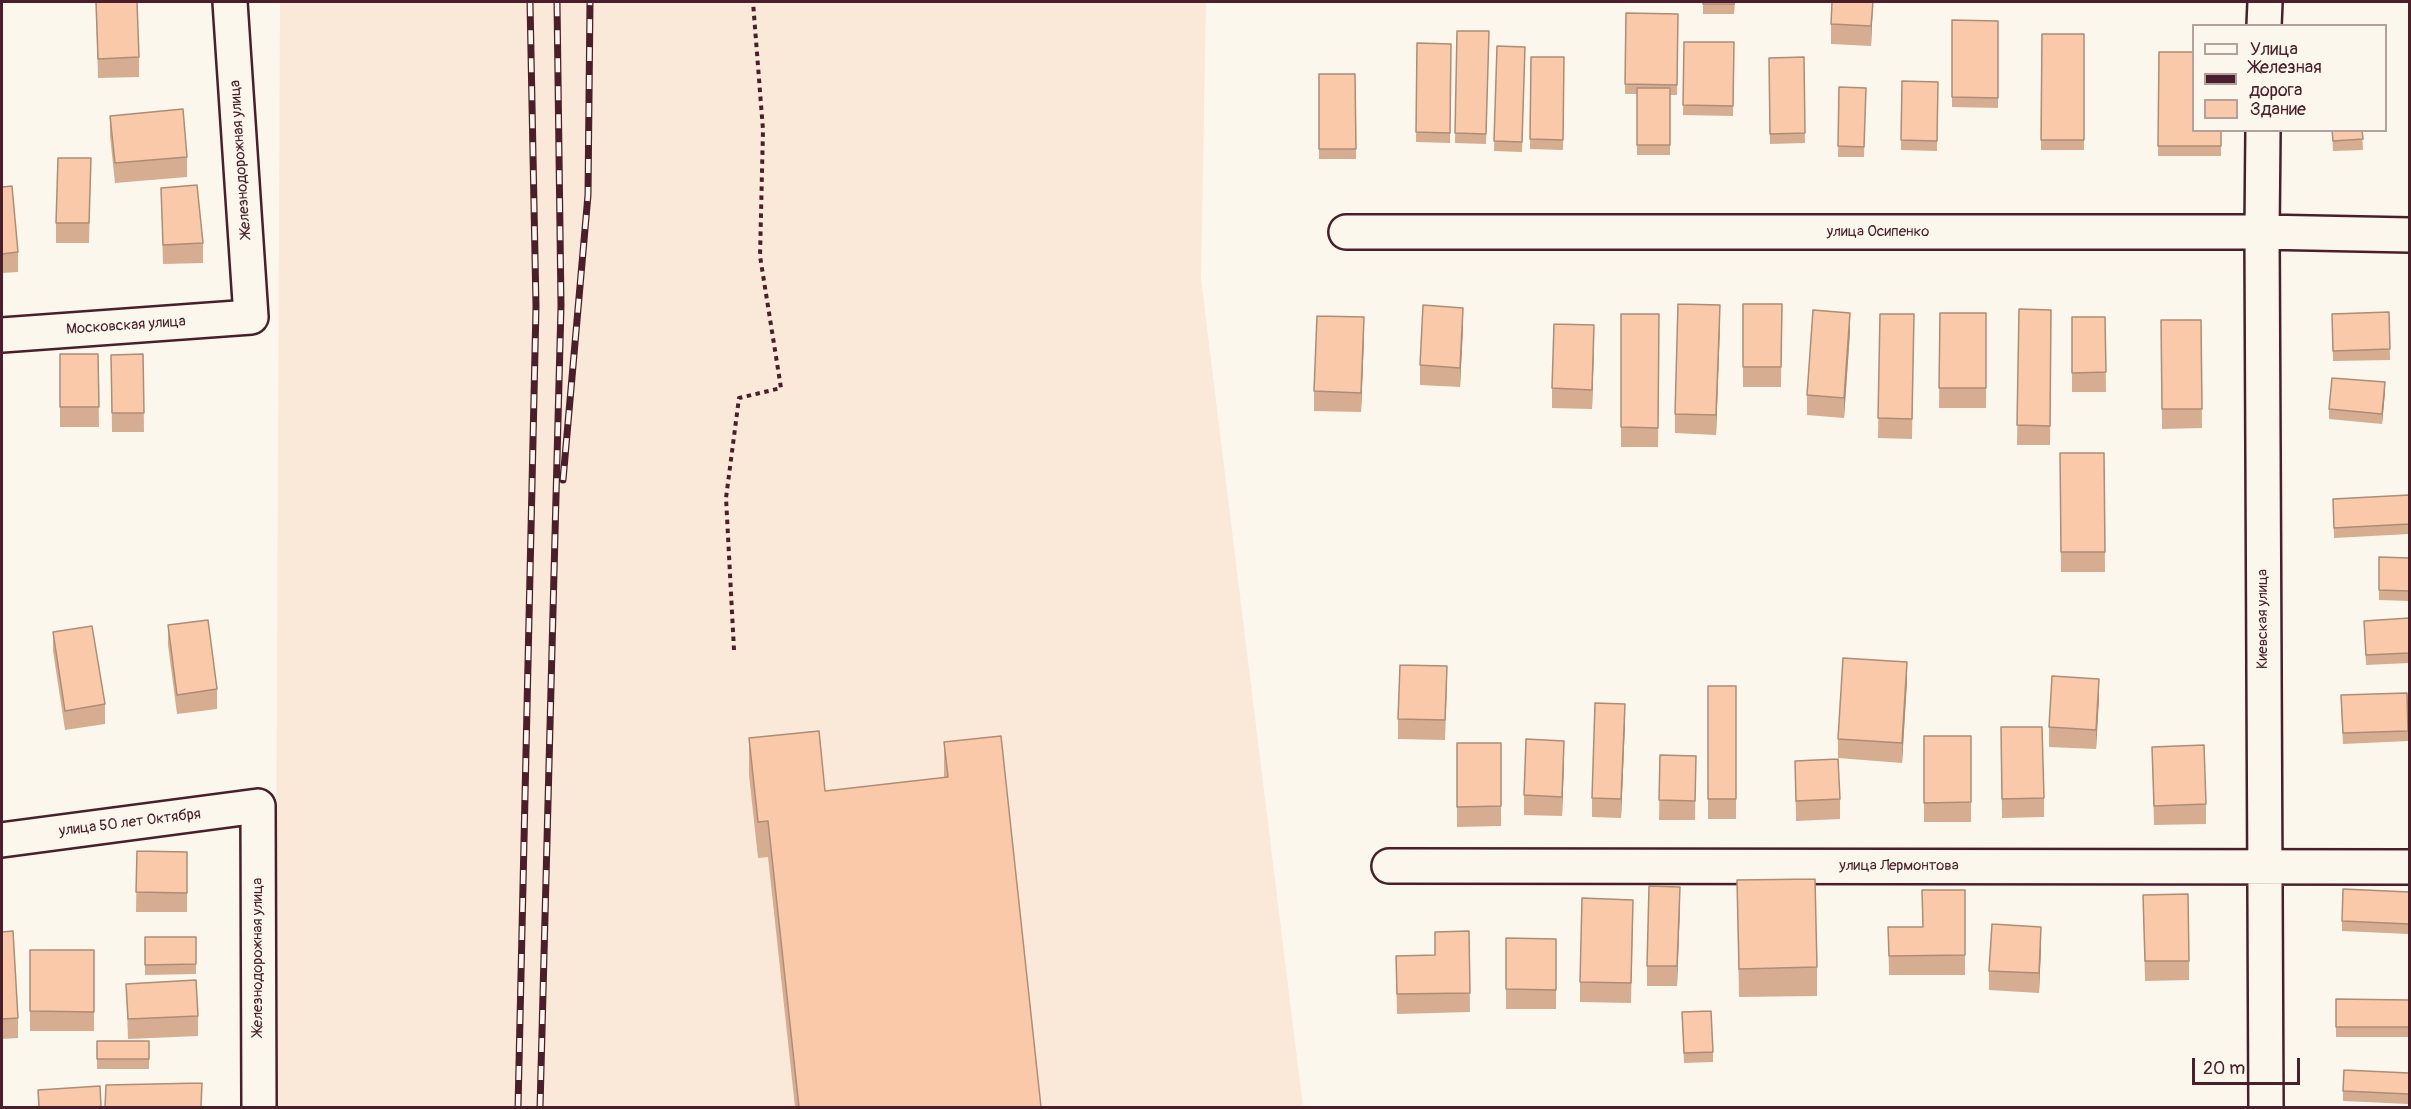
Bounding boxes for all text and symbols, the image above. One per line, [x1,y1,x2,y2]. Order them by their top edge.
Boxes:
legend [2192,24,2387,132]
text: Улица [2250,38,2298,61]
text: Железная дорога [2249,56,2322,102]
street label: Железнодорожная улица [226,79,256,239]
text: Здание [2250,98,2306,121]
street label: улица Осипенко [1827,223,1929,241]
street label: Московская улица [66,313,186,339]
street label: Киевская улица [2254,569,2272,669]
street label: улица 50 лет Октября [58,805,202,841]
street label: улица Лермонтова [1839,857,1959,875]
street label: Железнодорожная улица [249,878,267,1036]
scale bar [2195,1046,2303,1084]
text: 20 m [2203,1057,2245,1080]

